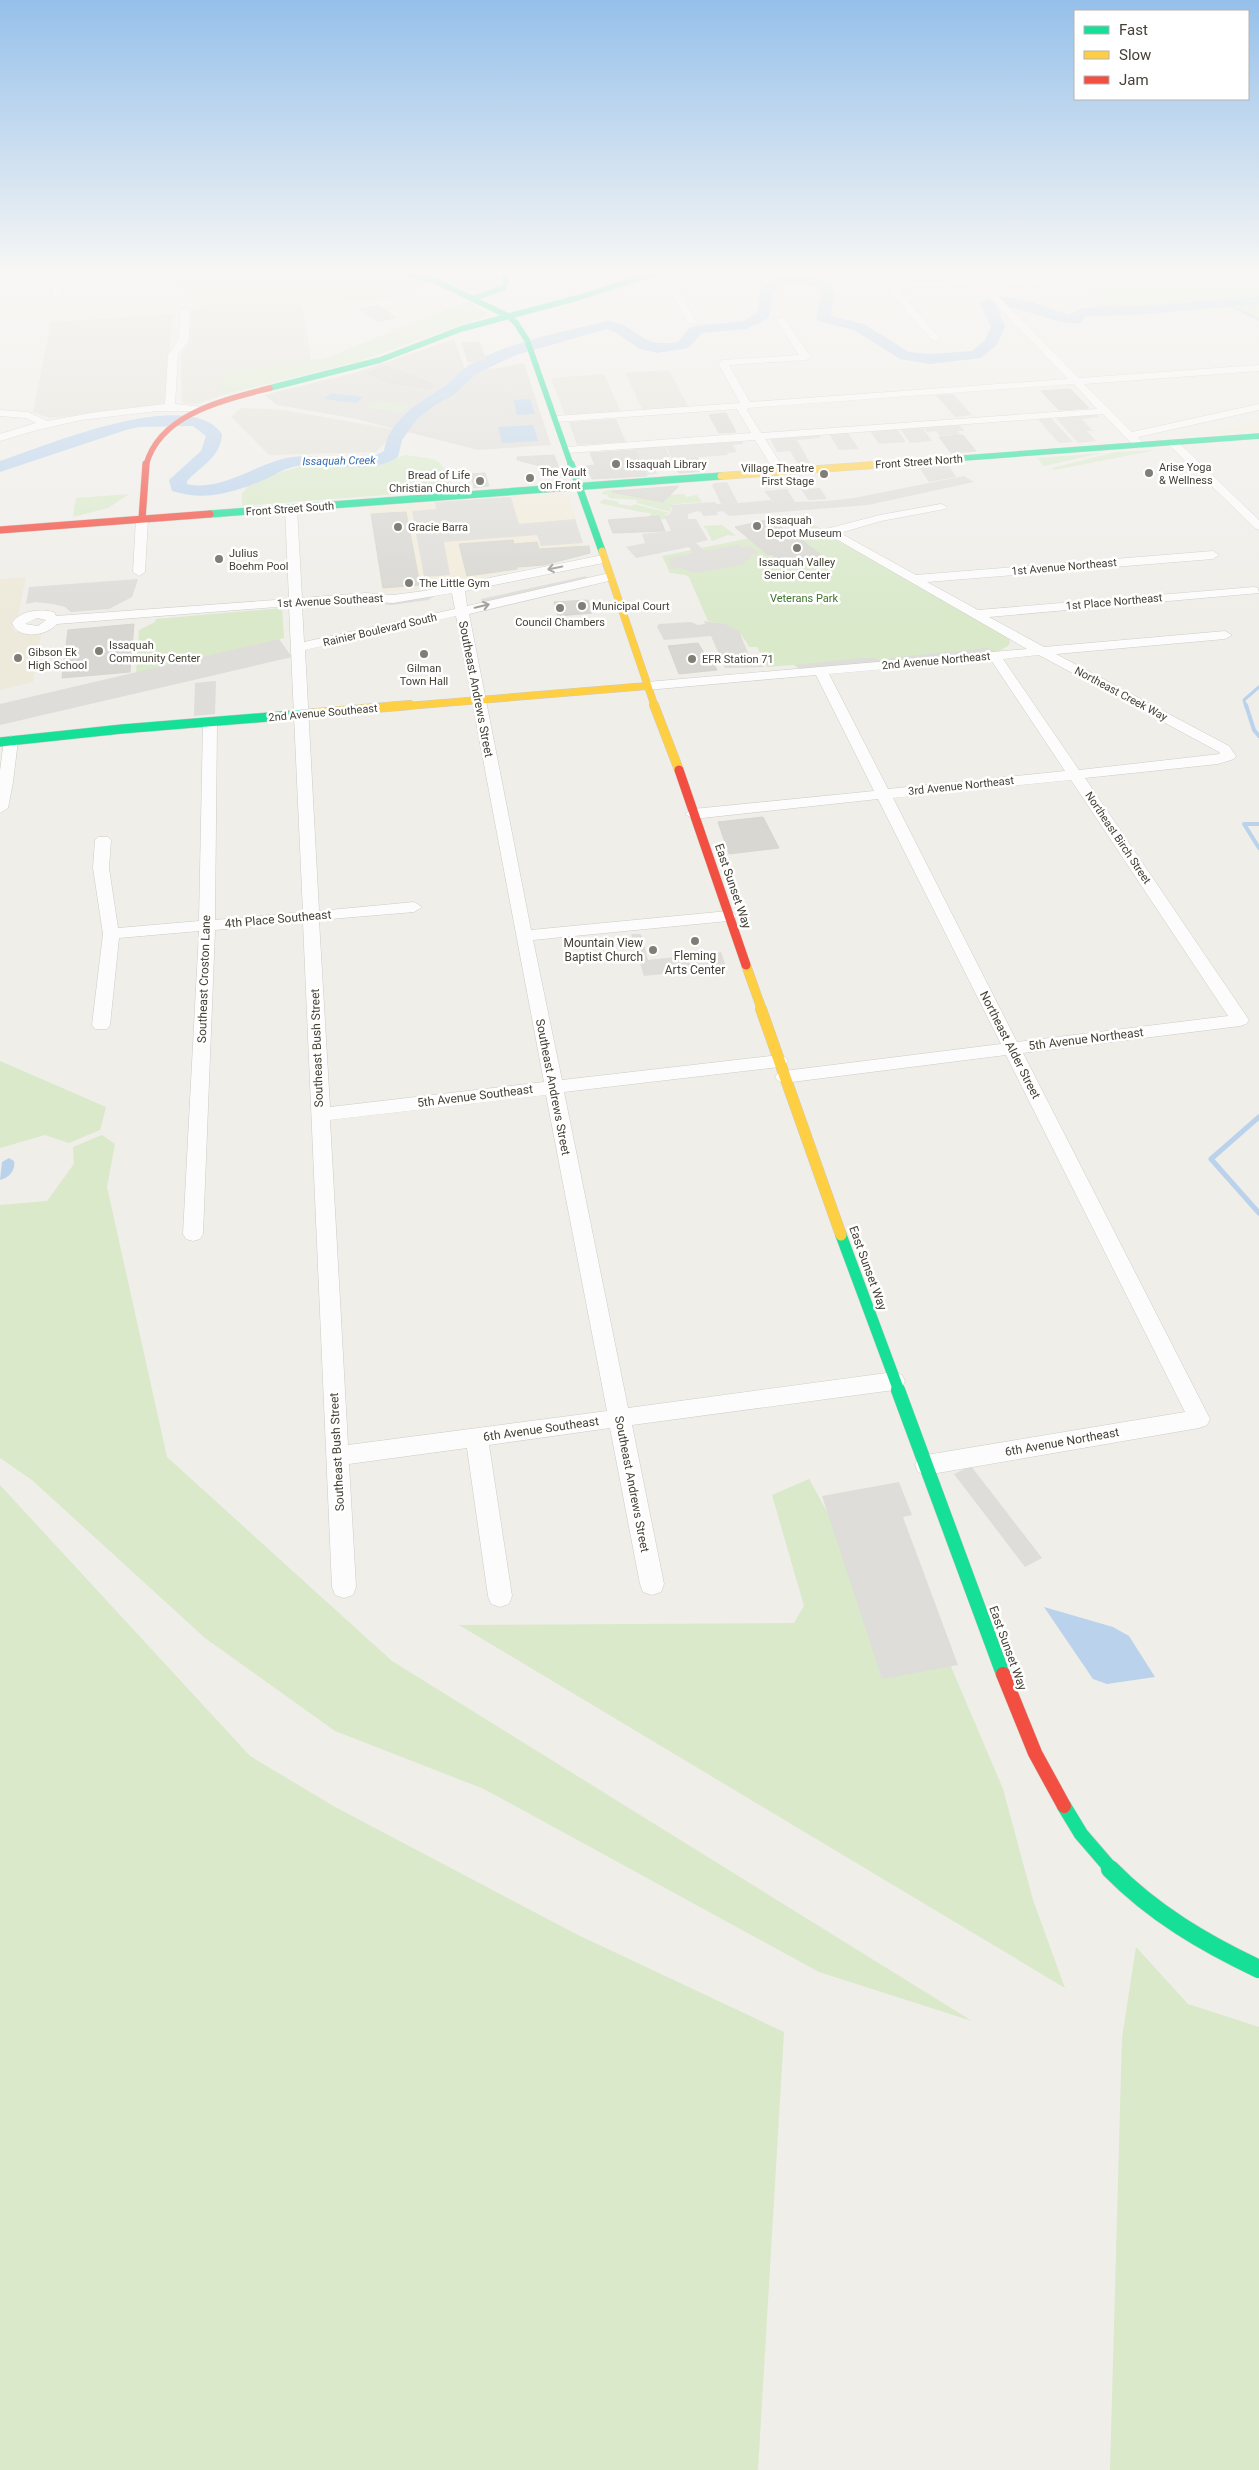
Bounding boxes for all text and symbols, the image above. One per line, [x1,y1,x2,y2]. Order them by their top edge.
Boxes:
legend [1074,10,1249,100]
text: Fast [1119,21,1148,39]
text: Slow [1119,46,1151,64]
text: Jam [1119,71,1149,89]
street label: Front Street North [875,452,963,472]
water label: Issaquah Creek [302,454,376,468]
marker: Issaquah Library [610,458,622,470]
place label: Issaquah Library [626,458,708,471]
place label: Arise Yoga & Wellness [1159,461,1213,487]
place label: Village Theatre First Stage [741,462,814,488]
place label: The Vault on Front [540,466,587,492]
marker: Arise Yoga & Wellness [1143,467,1155,479]
marker: Village Theatre First Stage [818,468,830,480]
place label: Bread of Life Christian Church [389,469,470,495]
marker: The Vault on Front [524,472,536,484]
marker: Bread of Life Christian Church [474,475,486,487]
street label: Front Street South [245,499,335,519]
place label: Issaquah Depot Museum [767,514,842,540]
marker: Issaquah Depot Museum [751,520,763,532]
marker: Gracie Barra [392,521,404,533]
place label: Gracie Barra [408,521,468,534]
marker: Issaquah Valley Senior Center [791,542,803,554]
place label: Julius Boehm Pool [229,547,289,573]
marker: Julius Boehm Pool [213,553,225,565]
place label: Issaquah Valley Senior Center [759,556,836,582]
street label: 1st Avenue Northeast [1011,556,1118,578]
one-way arrow [548,564,564,573]
marker: The Little Gym [403,577,415,589]
place label: The Little Gym [419,577,490,590]
street label: 1st Place Northeast [1065,591,1163,613]
street label: 1st Avenue Southeast [276,592,384,610]
park label: Veterans Park [770,592,839,605]
marker: Municipal Court [576,600,588,612]
place label: Municipal Court [592,600,670,613]
one-way arrow [474,601,490,610]
marker: Council Chambers [554,602,566,614]
street label: Rainier Boulevard South [322,611,438,649]
place label: Council Chambers [515,616,605,629]
street label: Southeast Andrews Street [456,620,496,758]
place label: Issaquah Community Center [109,639,201,665]
marker: Issaquah Community Center [93,645,105,657]
place label: Gibson Ek High School [28,646,87,672]
marker: Gilman Town Hall [418,648,430,660]
street label: 2nd Avenue Northeast [881,650,991,672]
marker: Gibson Ek High School [12,652,24,664]
marker: EFR Station 71 [686,653,698,665]
place label: EFR Station 71 [702,653,774,666]
place label: Gilman Town Hall [400,662,448,688]
street label: Northeast Creek Way [1072,664,1170,724]
street label: 2nd Avenue Southeast [268,702,379,724]
street label: 3rd Avenue Northeast [907,774,1015,798]
street label: Northeast Birch Street [1082,789,1154,887]
street label: East Sunset Way [712,842,754,931]
street label: 4th Place Southeast [224,907,332,931]
street label: Southeast Croston Lane [195,915,213,1043]
marker: Fleming Arts Center [689,935,701,947]
place label: Mountain View Baptist Church [564,936,643,964]
marker: Mountain View Baptist Church [647,944,659,956]
place label: Fleming Arts Center [665,949,725,977]
street label: Southeast Bush Street [308,988,326,1108]
street label: Northeast Alder Street [977,989,1043,1101]
street label: Southeast Andrews Street [533,1018,573,1156]
street label: 5th Avenue Northeast [1028,1025,1144,1053]
street label: 5th Avenue Southeast [416,1082,534,1110]
street label: East Sunset Way [846,1224,890,1312]
street label: Southeast Bush Street [327,1392,347,1512]
street label: 6th Avenue Southeast [482,1414,600,1444]
street label: Southeast Andrews Street [612,1415,652,1553]
street label: 6th Avenue Northeast [1004,1425,1120,1459]
street label: East Sunset Way [986,1604,1030,1692]

